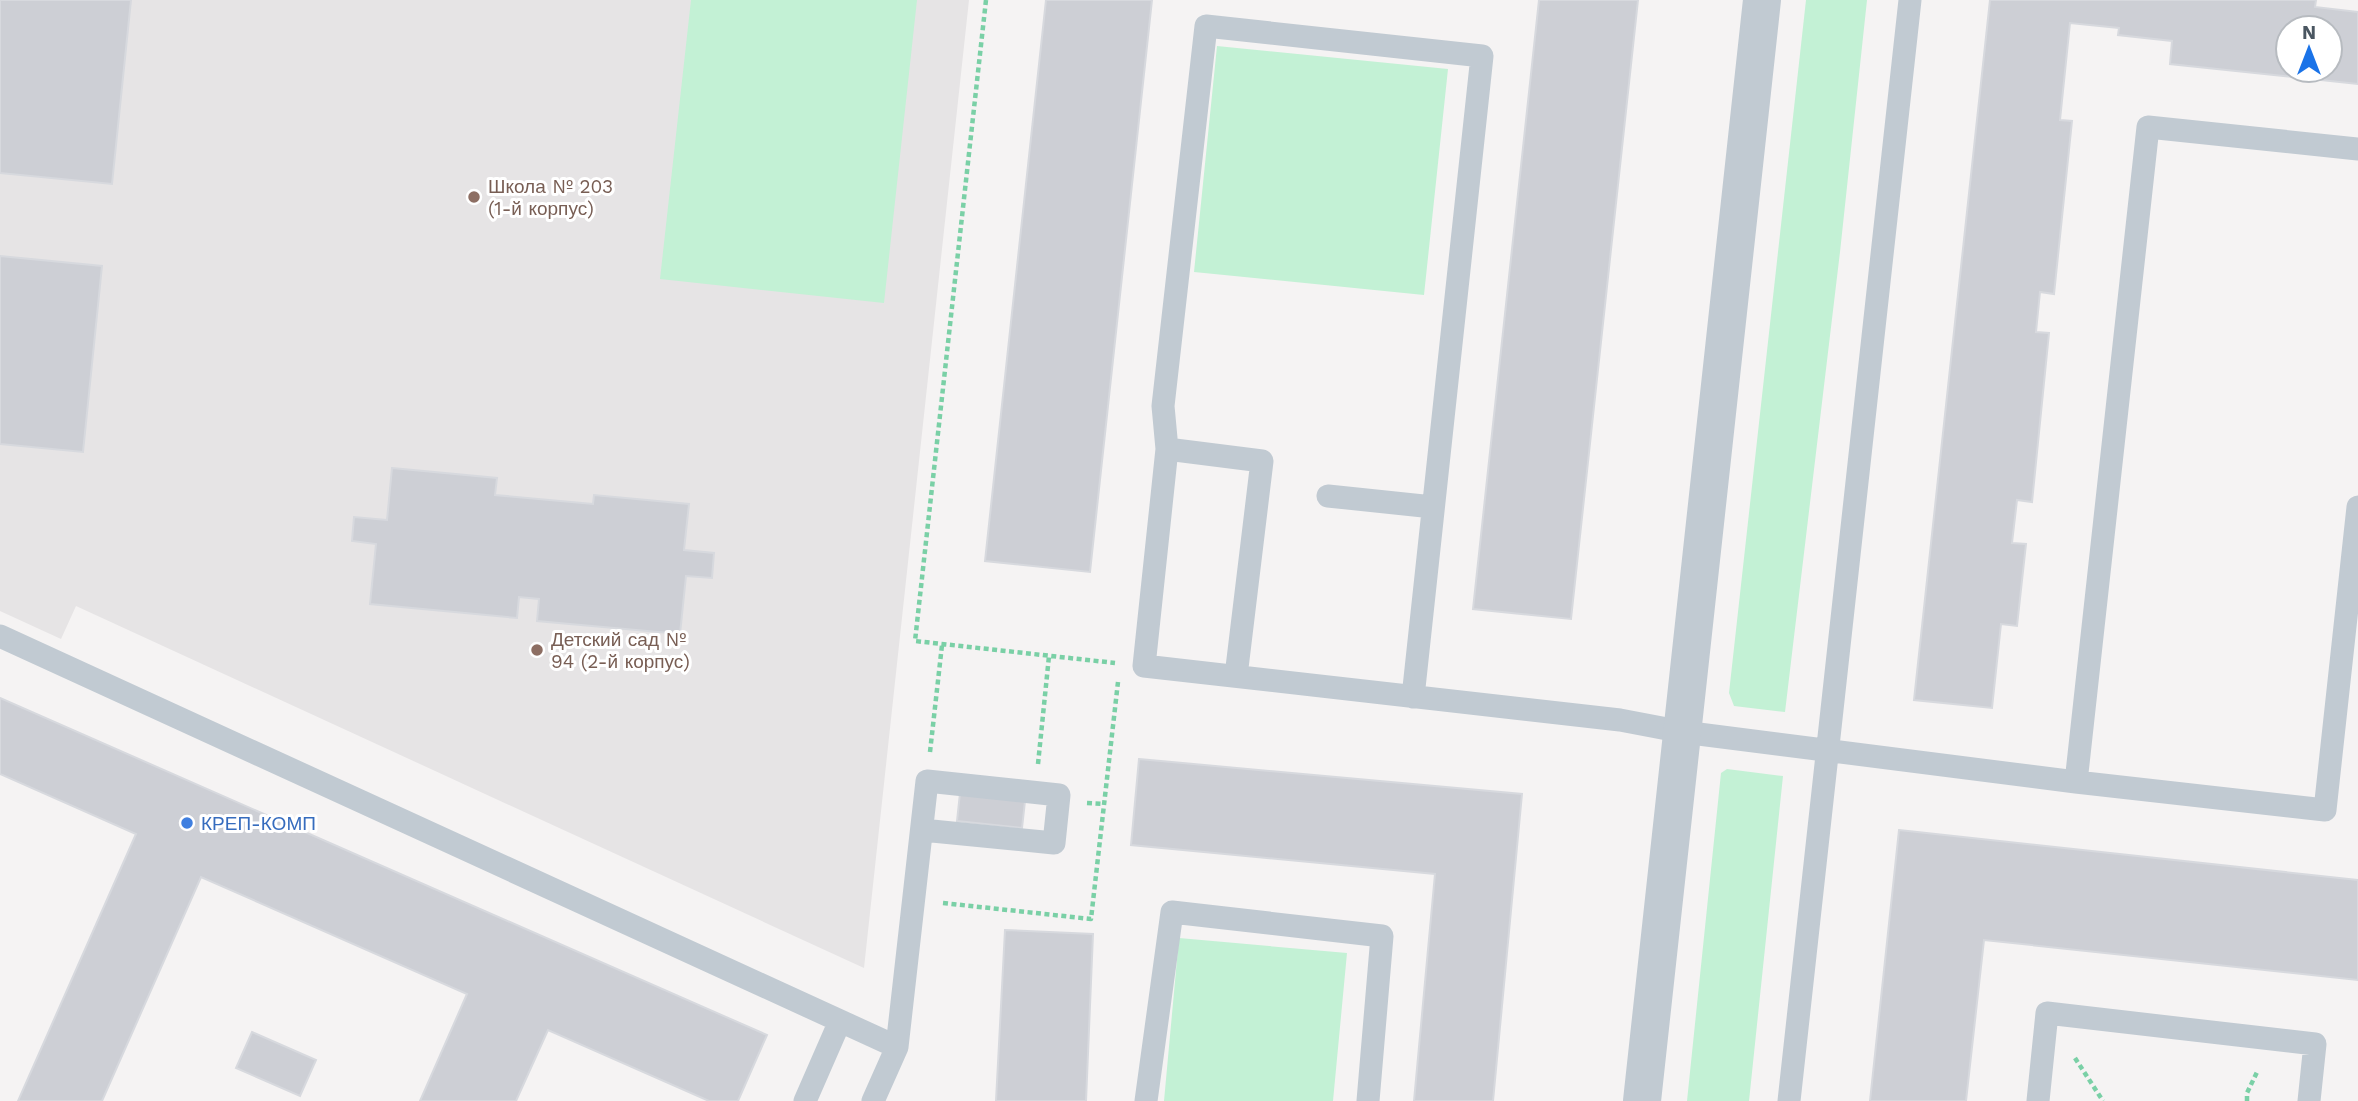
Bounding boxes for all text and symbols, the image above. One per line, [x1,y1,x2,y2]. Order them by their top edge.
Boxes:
north arrow [2274,14,2344,84]
text: N [2302,21,2316,44]
place label: Школа № 203 (1-й корпус) [488,175,613,220]
marker: Школа № 203 (1-й корпус) [466,189,482,205]
place label: Детский сад № 94 (2-й корпус) [551,628,690,673]
marker: Детский сад № 94 (2-й корпус) [529,642,545,658]
place label: КРЕП-КОМП [201,812,316,835]
marker: КРЕП-КОМП [179,815,195,831]

